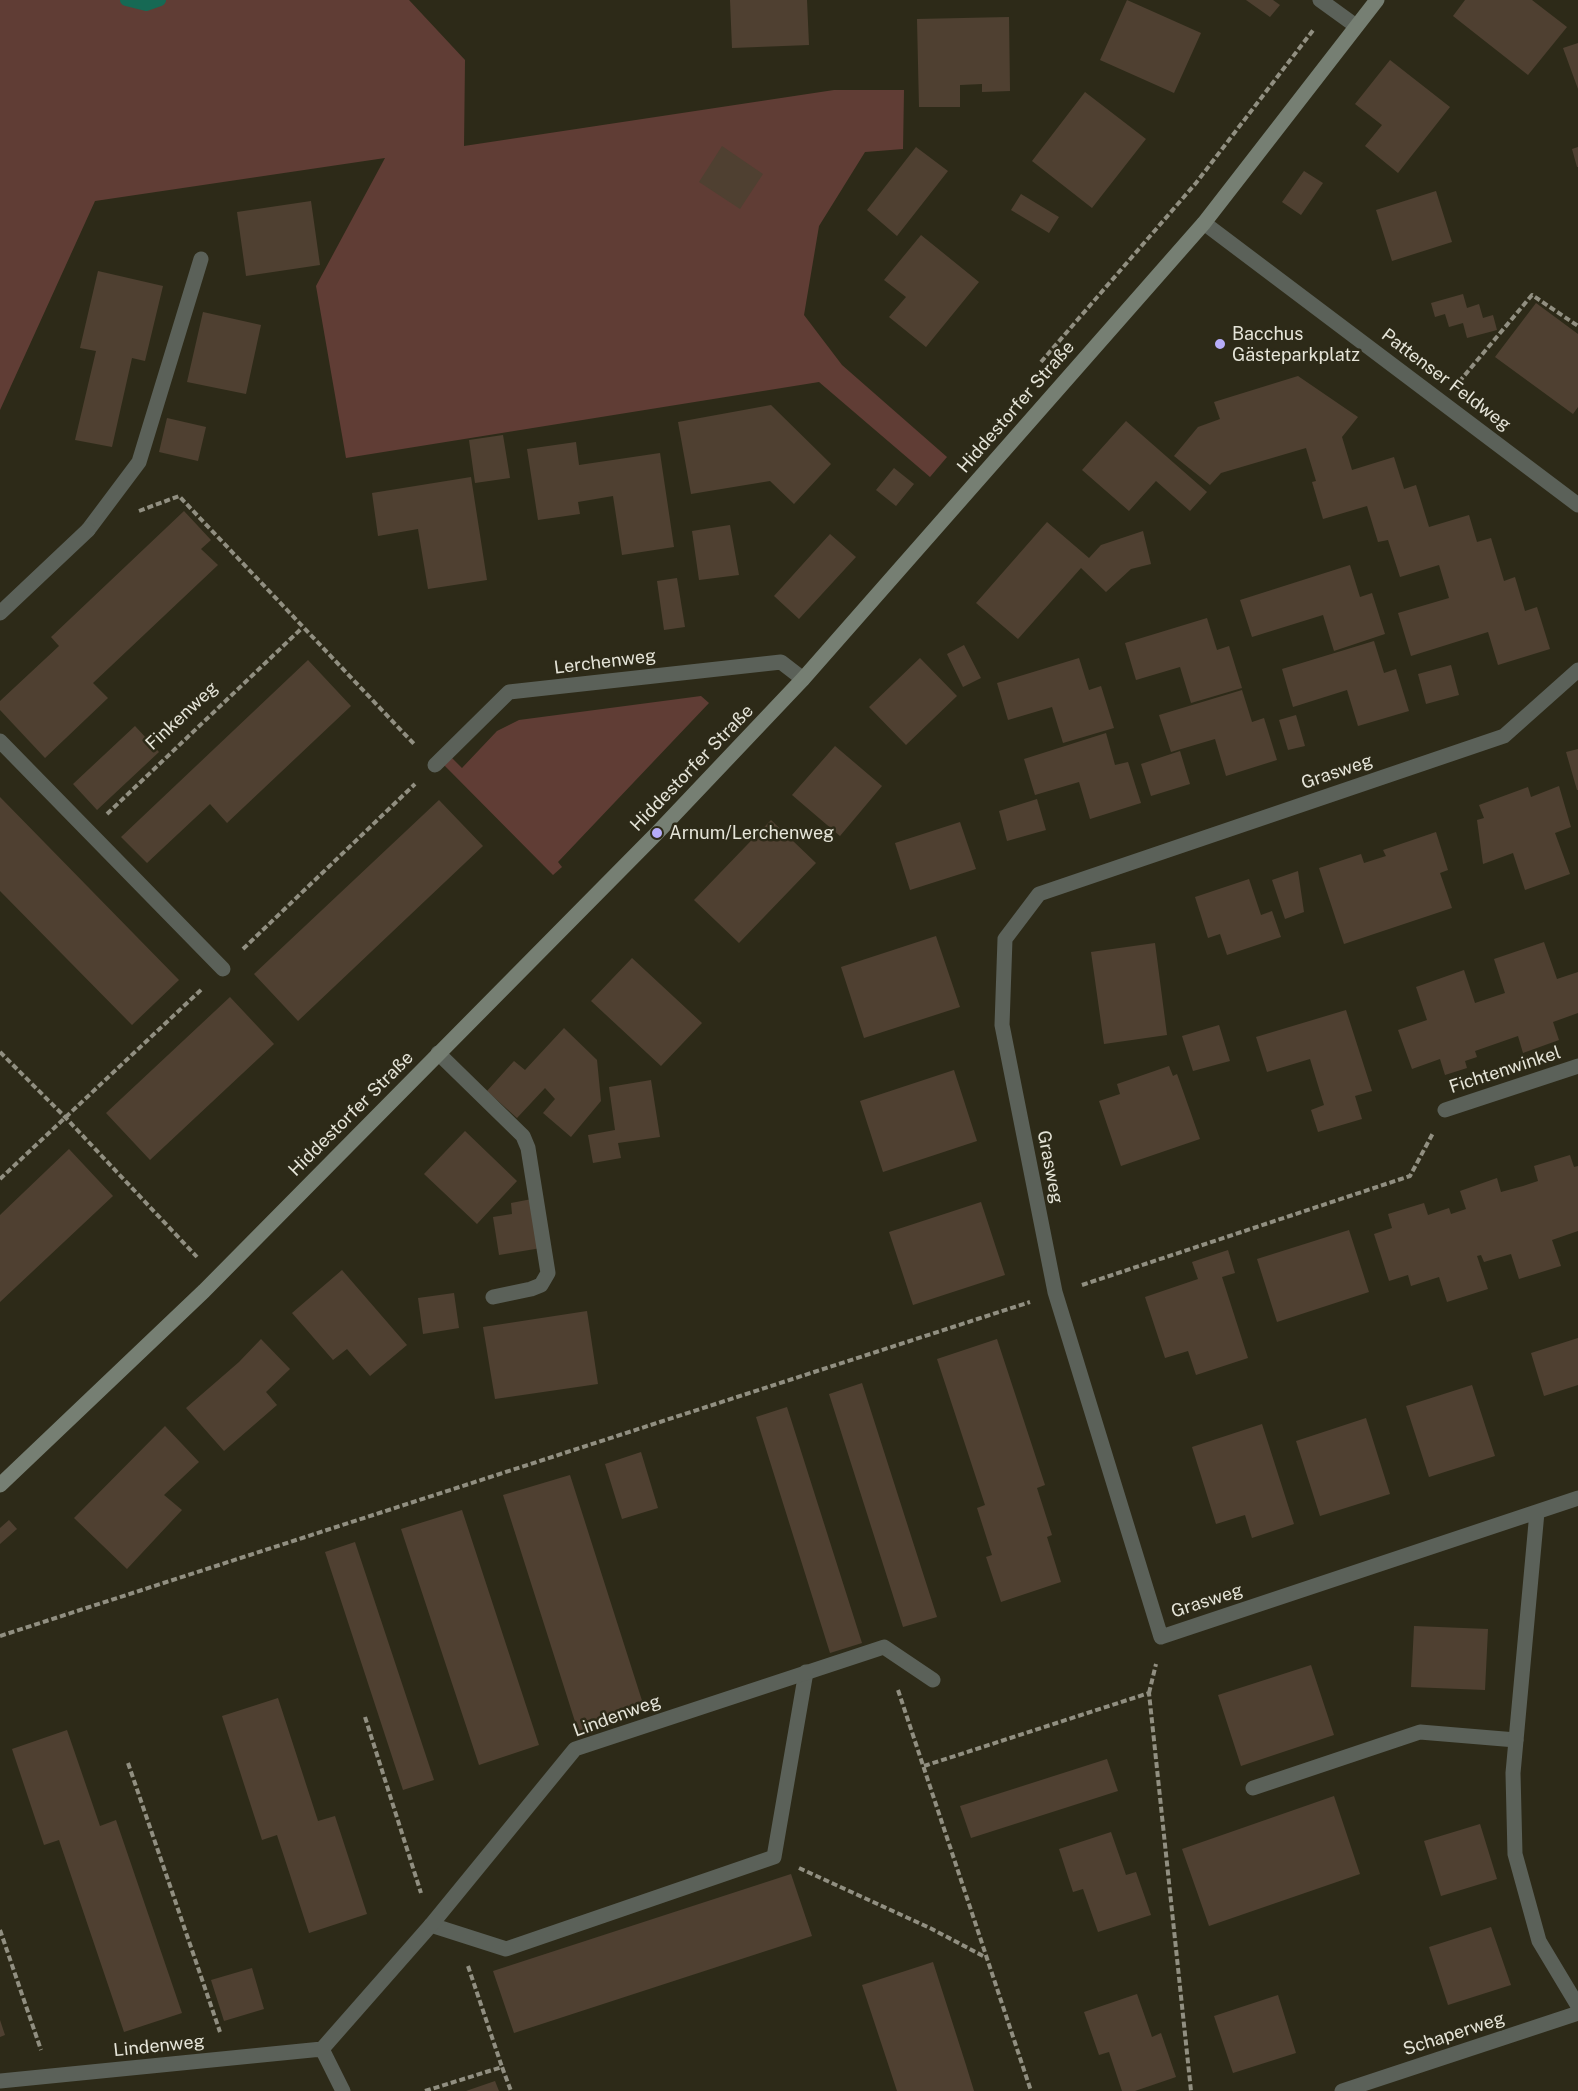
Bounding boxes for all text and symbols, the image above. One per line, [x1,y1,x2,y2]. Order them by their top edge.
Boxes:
place label: Bacchus Gästeparkplatz [1232,323,1360,366]
street label: Pattenser Feldweg [1377,324,1515,436]
street label: Hiddestorfer Straße [953,337,1079,477]
marker: Bacchus Gästeparkplatz [1213,337,1227,351]
street label: Lerchenweg [553,645,657,679]
street label: Finkenweg [141,677,223,755]
street label: Hiddestorfer Straße [626,700,758,836]
street label: Grasweg [1298,750,1376,794]
place label: Arnum/Lerchenweg [669,822,834,844]
marker: Arnum/Lerchenweg [650,826,664,840]
street label: Fichtenwinkel [1446,1042,1564,1098]
street label: Hiddestorfer Straße [284,1047,418,1181]
street label: Grasweg [1032,1129,1068,1205]
street label: Grasweg [1168,1579,1246,1623]
street label: Lindenweg [570,1690,664,1742]
street label: Schaperweg [1401,2007,1507,2061]
street label: Lindenweg [112,2030,206,2062]

